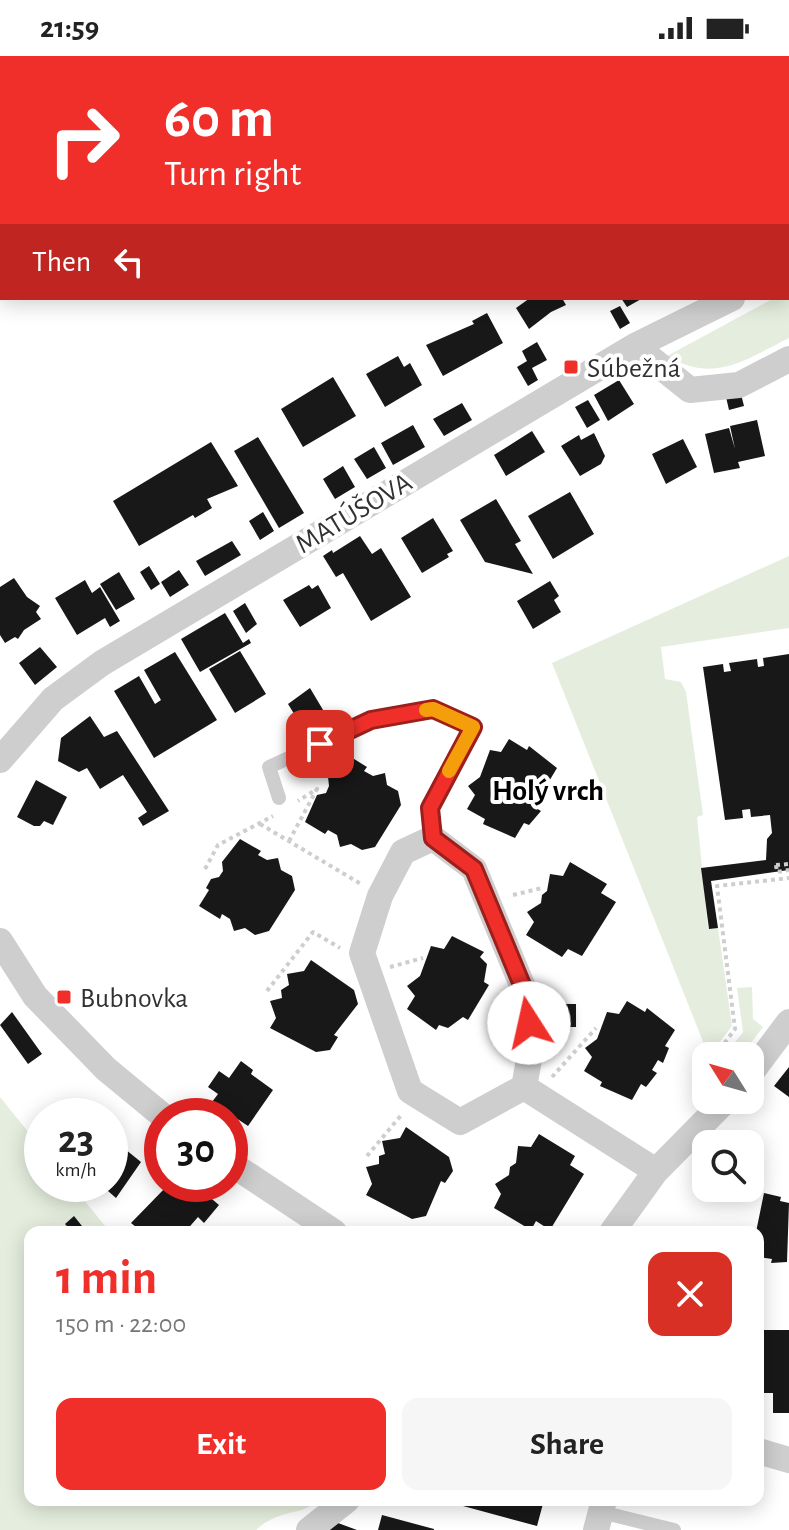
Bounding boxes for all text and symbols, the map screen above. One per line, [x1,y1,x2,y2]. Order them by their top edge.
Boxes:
text: 21:59 [40,13,99,43]
icon: right [32,88,136,192]
text: 60 m [164,91,274,147]
text: Turn right [164,156,301,192]
icon: left [107,240,151,284]
text: Then [32,247,91,277]
place label: Súbežná [587,355,681,383]
marker: Súbežná [562,358,580,376]
street label: MATÚŠOVA [290,466,417,559]
pin [286,710,354,778]
icon: arrive [298,722,342,766]
district label: Holý vrch [492,776,604,806]
position arrow [487,981,571,1065]
place label: Bubnovka [80,985,188,1013]
marker: Bubnovka [55,988,73,1006]
north arrow [692,1042,764,1114]
map controls [692,1042,764,1202]
speed limit sign: 30 [144,1098,248,1202]
text: 23 [58,1120,94,1160]
button: search [692,1130,764,1202]
text: km/h [55,1160,97,1180]
button: close [648,1252,732,1336]
text: 1 min [56,1255,157,1303]
text: 150 m · 22:00 [56,1311,186,1337]
button: Exit [56,1398,386,1490]
button: Share [402,1398,732,1490]

